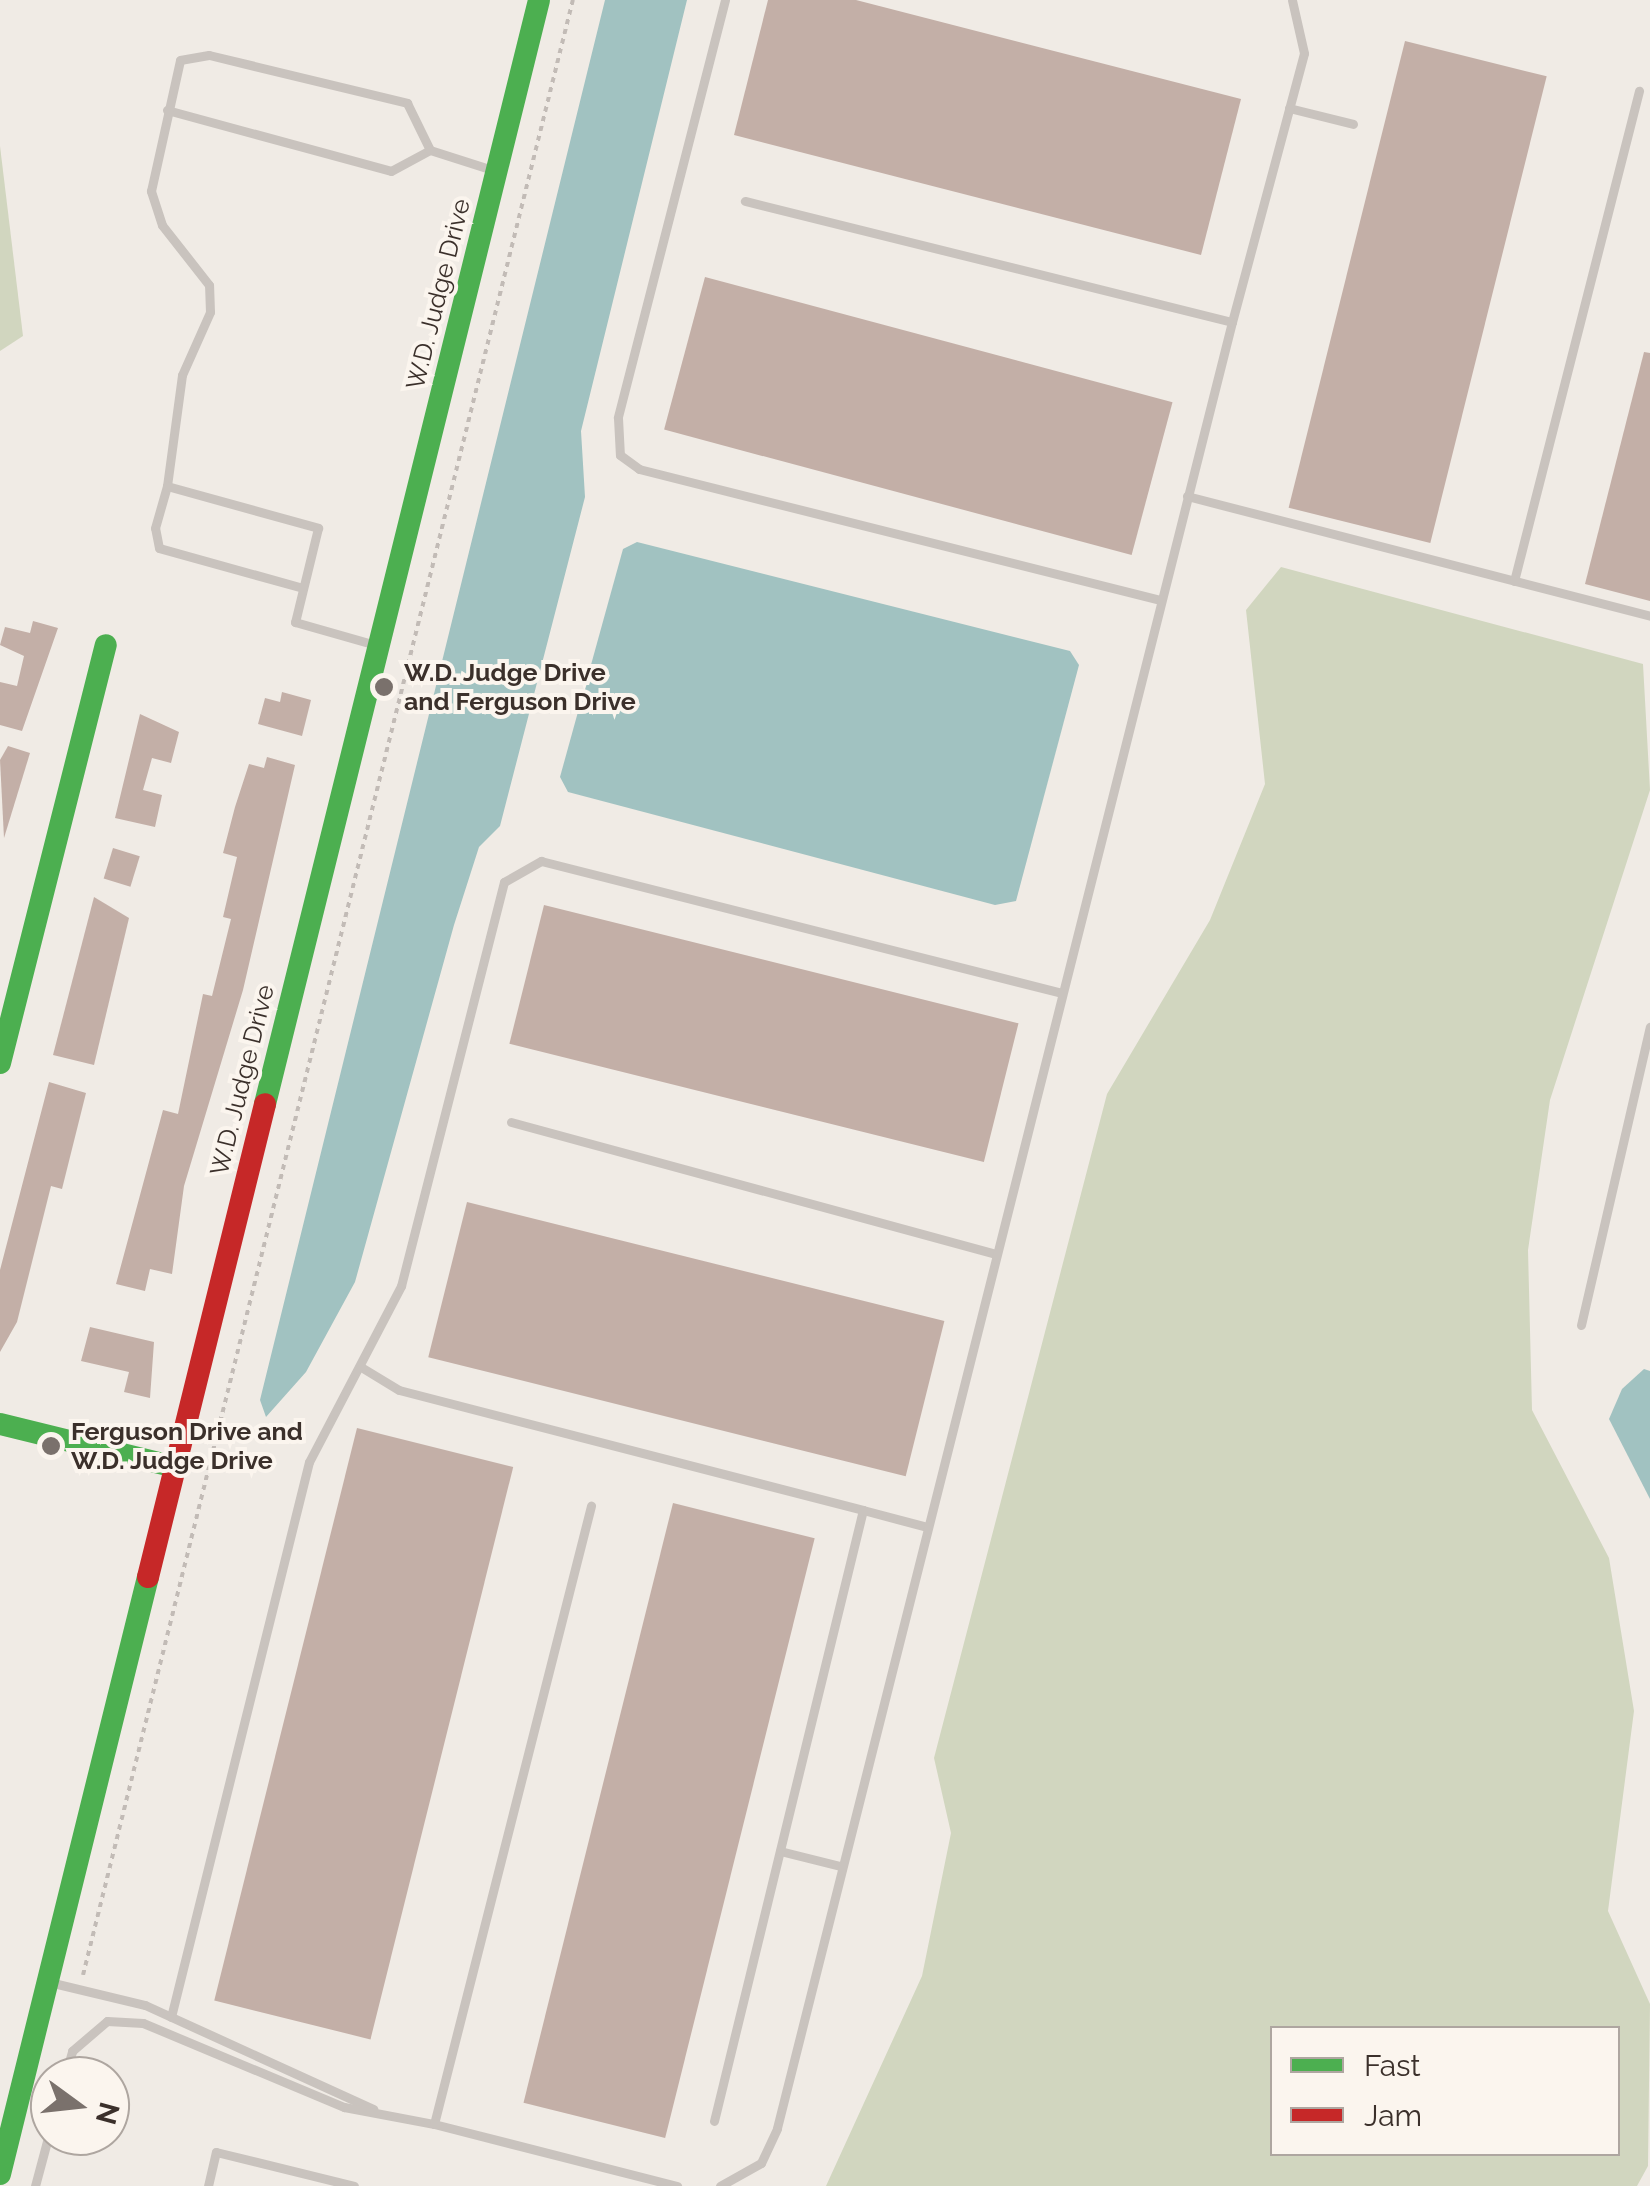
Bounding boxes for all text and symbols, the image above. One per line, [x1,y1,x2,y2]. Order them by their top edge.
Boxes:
street label: W.D. Judge Drive [400,195,476,393]
place label: W.D. Judge Drive and Ferguson Drive [404,658,636,717]
marker: W.D. Judge Drive and Ferguson Drive [373,676,395,698]
street label: W.D. Judge Drive [204,981,280,1179]
place label: Ferguson Drive and W.D. Judge Drive [71,1417,303,1476]
marker: Ferguson Drive and W.D. Judge Drive [40,1435,62,1457]
legend [1270,2026,1620,2156]
text: Fast [1364,2048,1421,2083]
north arrow [30,2056,130,2156]
text: Jam [1364,2098,1422,2133]
text: N [89,2099,126,2128]

